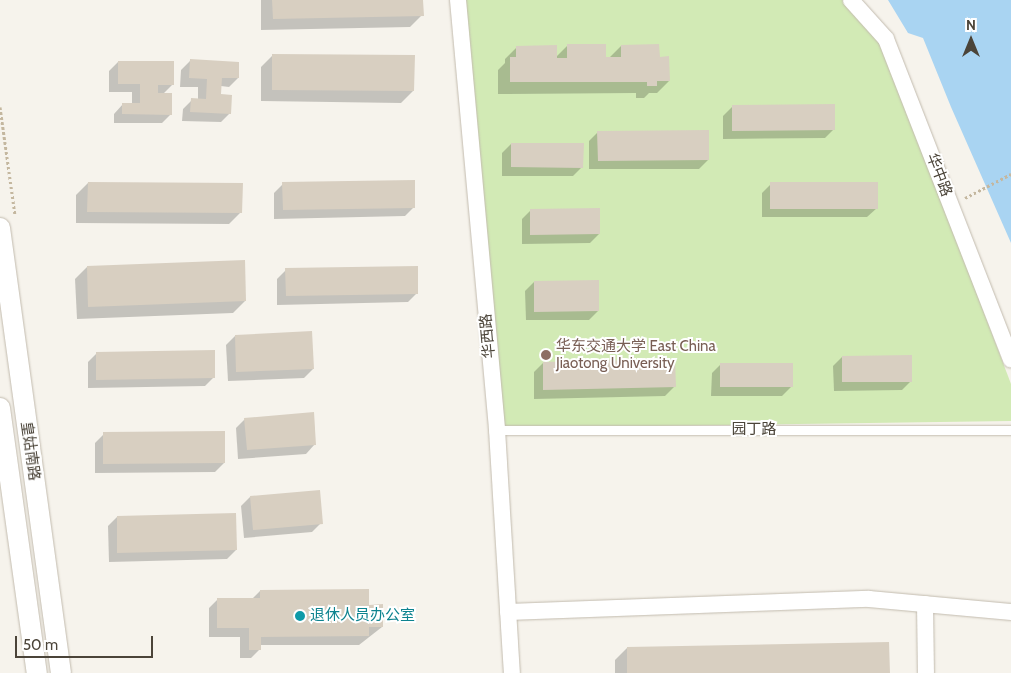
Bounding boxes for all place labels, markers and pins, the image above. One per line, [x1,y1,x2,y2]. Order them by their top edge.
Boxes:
place label: 华东交通大学 East China Jiaotong University [556,337,716,372]
marker: 华东交通大学 East China Jiaotong University [540,349,552,361]
place label: 退休人员办公室 [310,607,415,625]
marker: 退休人员办公室 [294,610,306,622]

